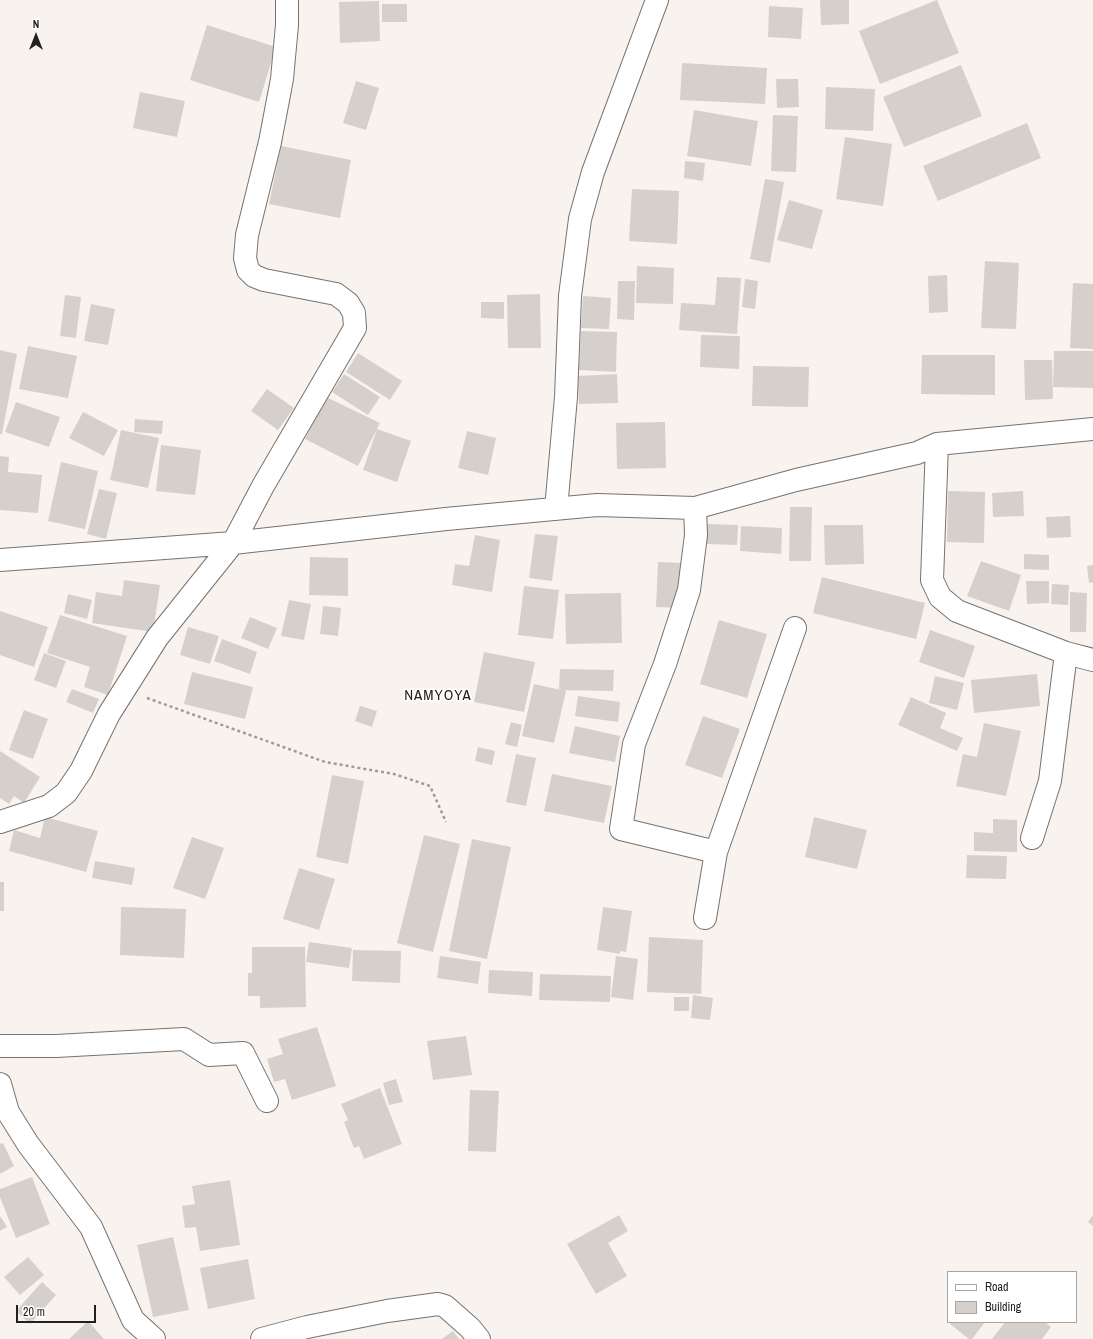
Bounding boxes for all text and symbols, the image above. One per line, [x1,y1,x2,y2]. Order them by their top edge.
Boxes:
north arrow [16,16,56,56]
text: N [33,17,39,31]
district label: NAMYOYA [404,687,472,705]
legend [947,1271,1077,1323]
text: Road [985,1279,1009,1295]
scale bar [18,1297,98,1323]
text: Building [985,1299,1021,1315]
text: 20 m [23,1304,45,1320]

